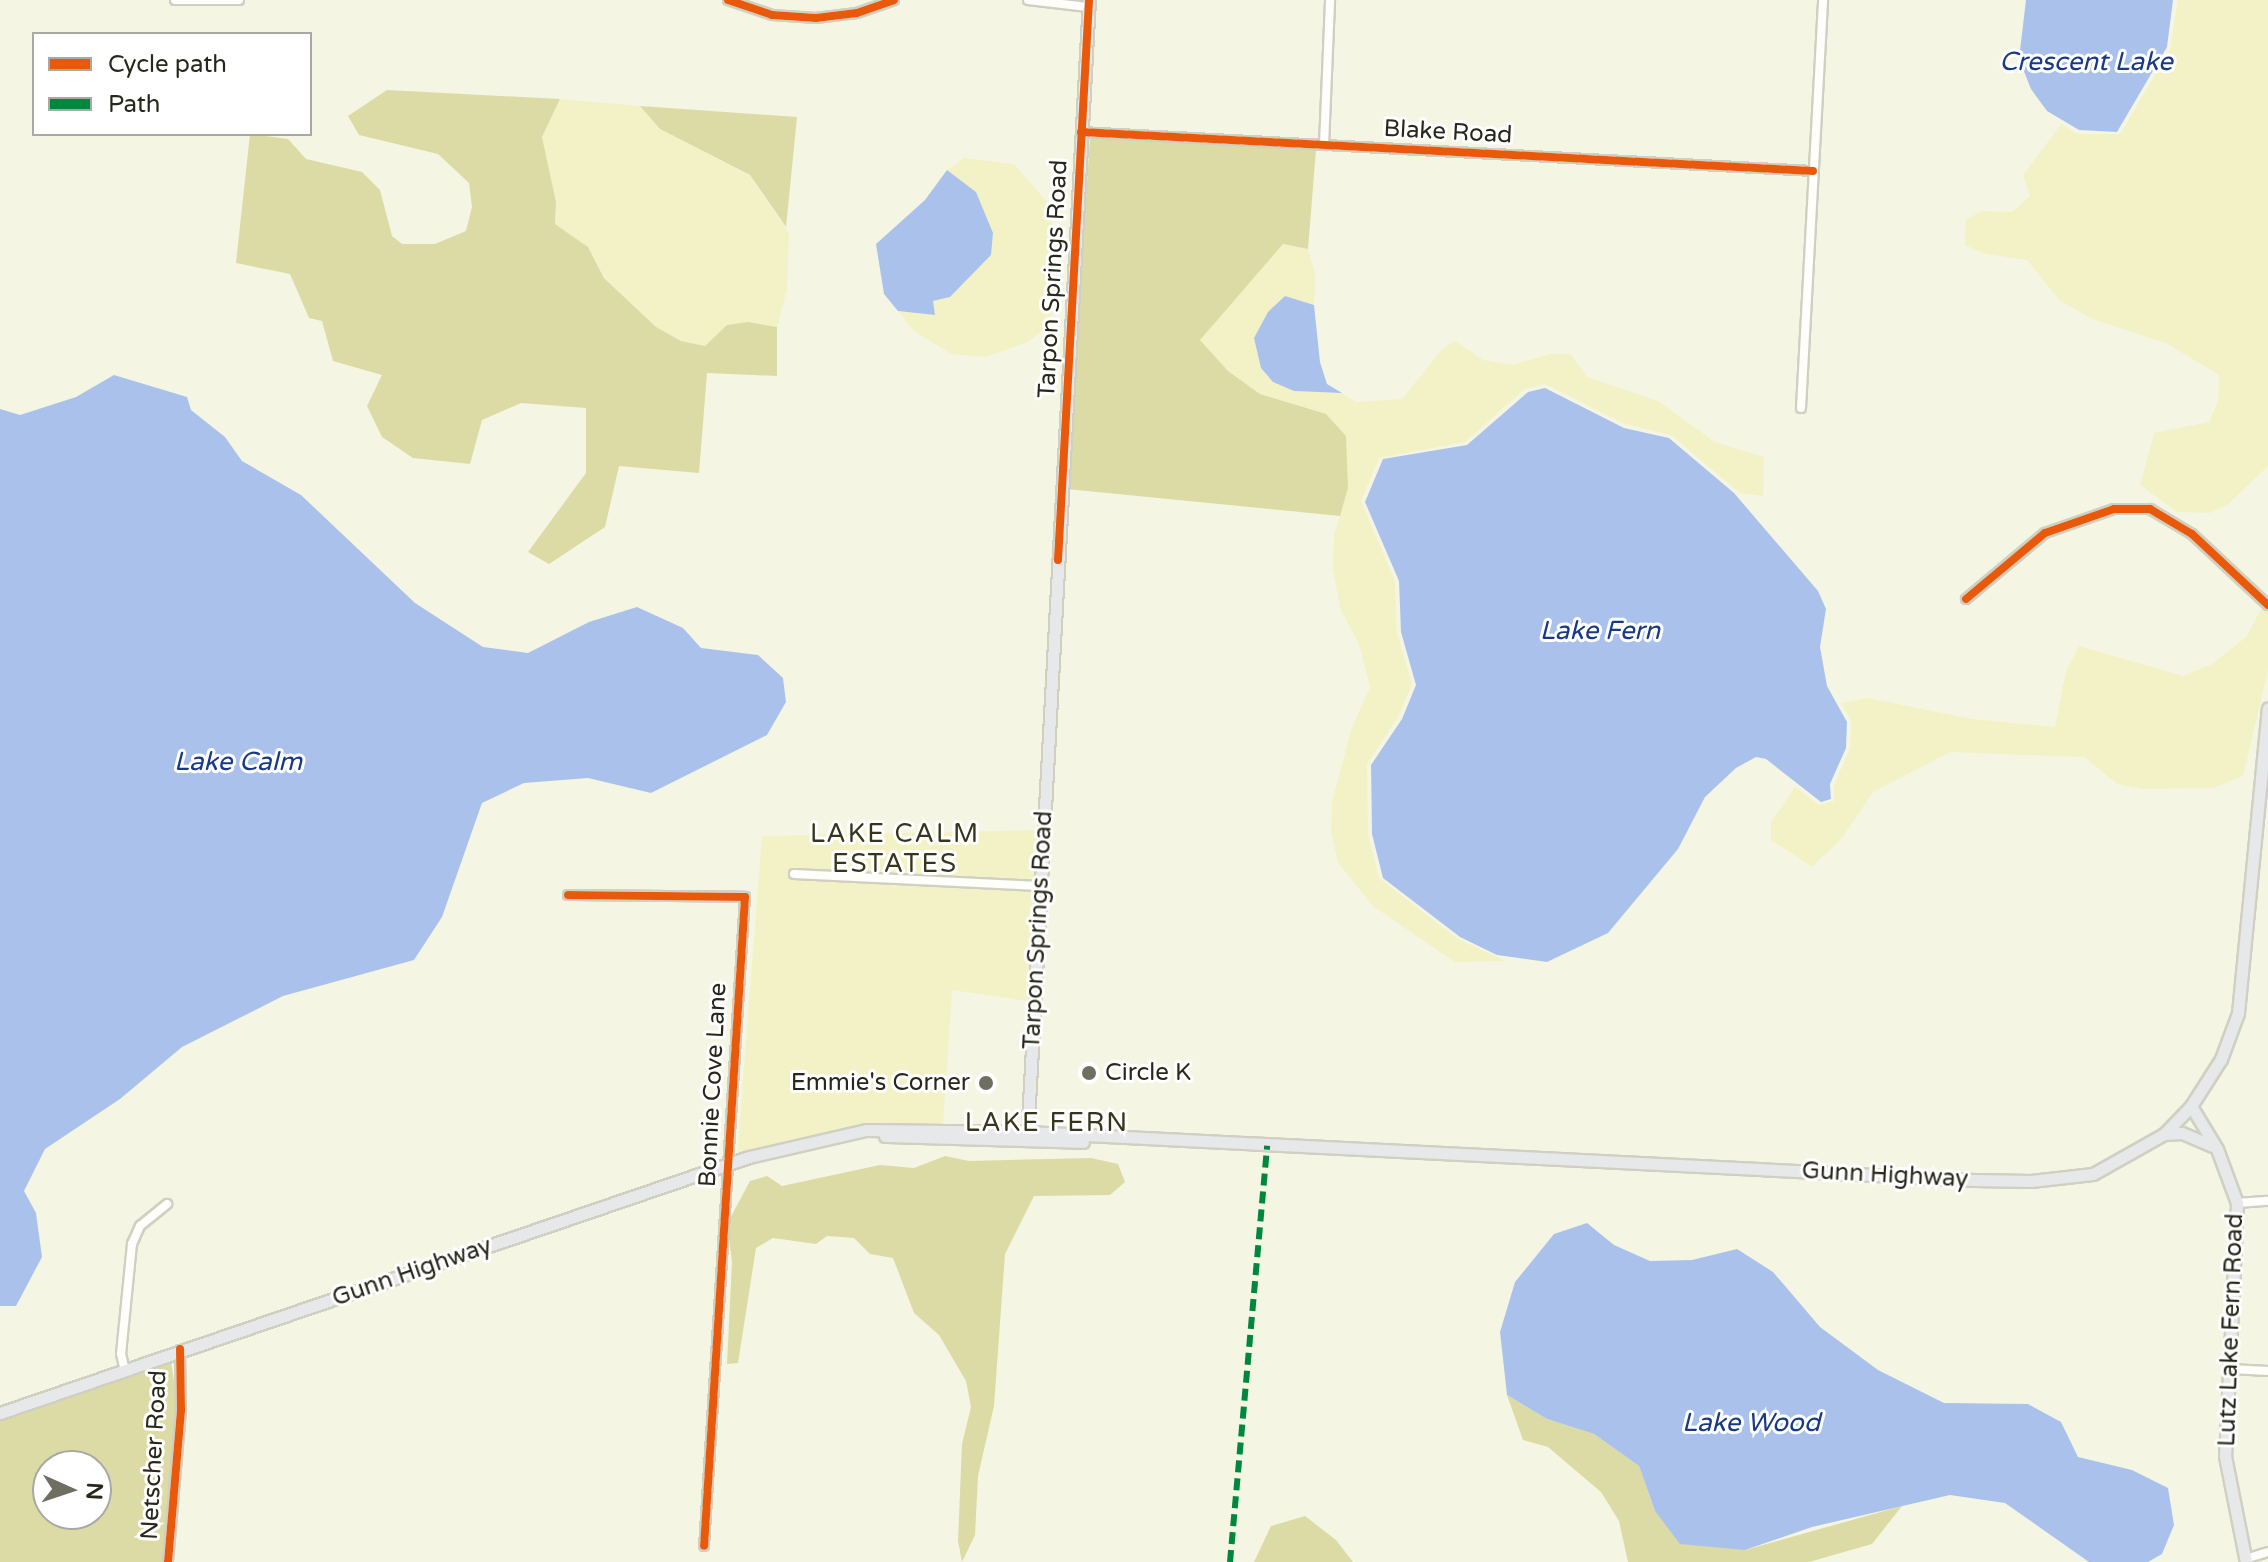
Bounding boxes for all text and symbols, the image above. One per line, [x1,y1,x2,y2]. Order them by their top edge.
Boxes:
legend [32,32,312,136]
water label: Crescent Lake [1999,46,2173,78]
text: Cycle path [108,50,227,79]
text: Path [108,90,161,119]
street label: Blake Road [1383,114,1513,150]
street label: Tarpon Springs Road [1032,159,1074,399]
water label: Lake Fern [1540,615,1660,647]
water label: Lake Calm [174,746,302,778]
street label: Tarpon Springs Road [1017,810,1059,1050]
district label: LAKE CALM ESTATES [810,818,980,880]
street label: Bonnie Cove Lane [693,982,733,1188]
place label: Circle K [1105,1059,1191,1087]
marker: Circle K [1080,1064,1098,1082]
place label: Emmie's Corner [791,1069,970,1097]
marker: Emmie's Corner [977,1074,995,1092]
district label: LAKE FERN [965,1107,1129,1139]
street label: Gunn Highway [1801,1156,1969,1194]
street label: Lutz Lake Fern Road [2213,1213,2249,1447]
street label: Gunn Highway [329,1231,495,1313]
street label: Netscher Road [135,1369,173,1541]
water label: Lake Wood [1682,1407,1820,1439]
north arrow [32,1450,112,1530]
text: N [81,1482,107,1501]

